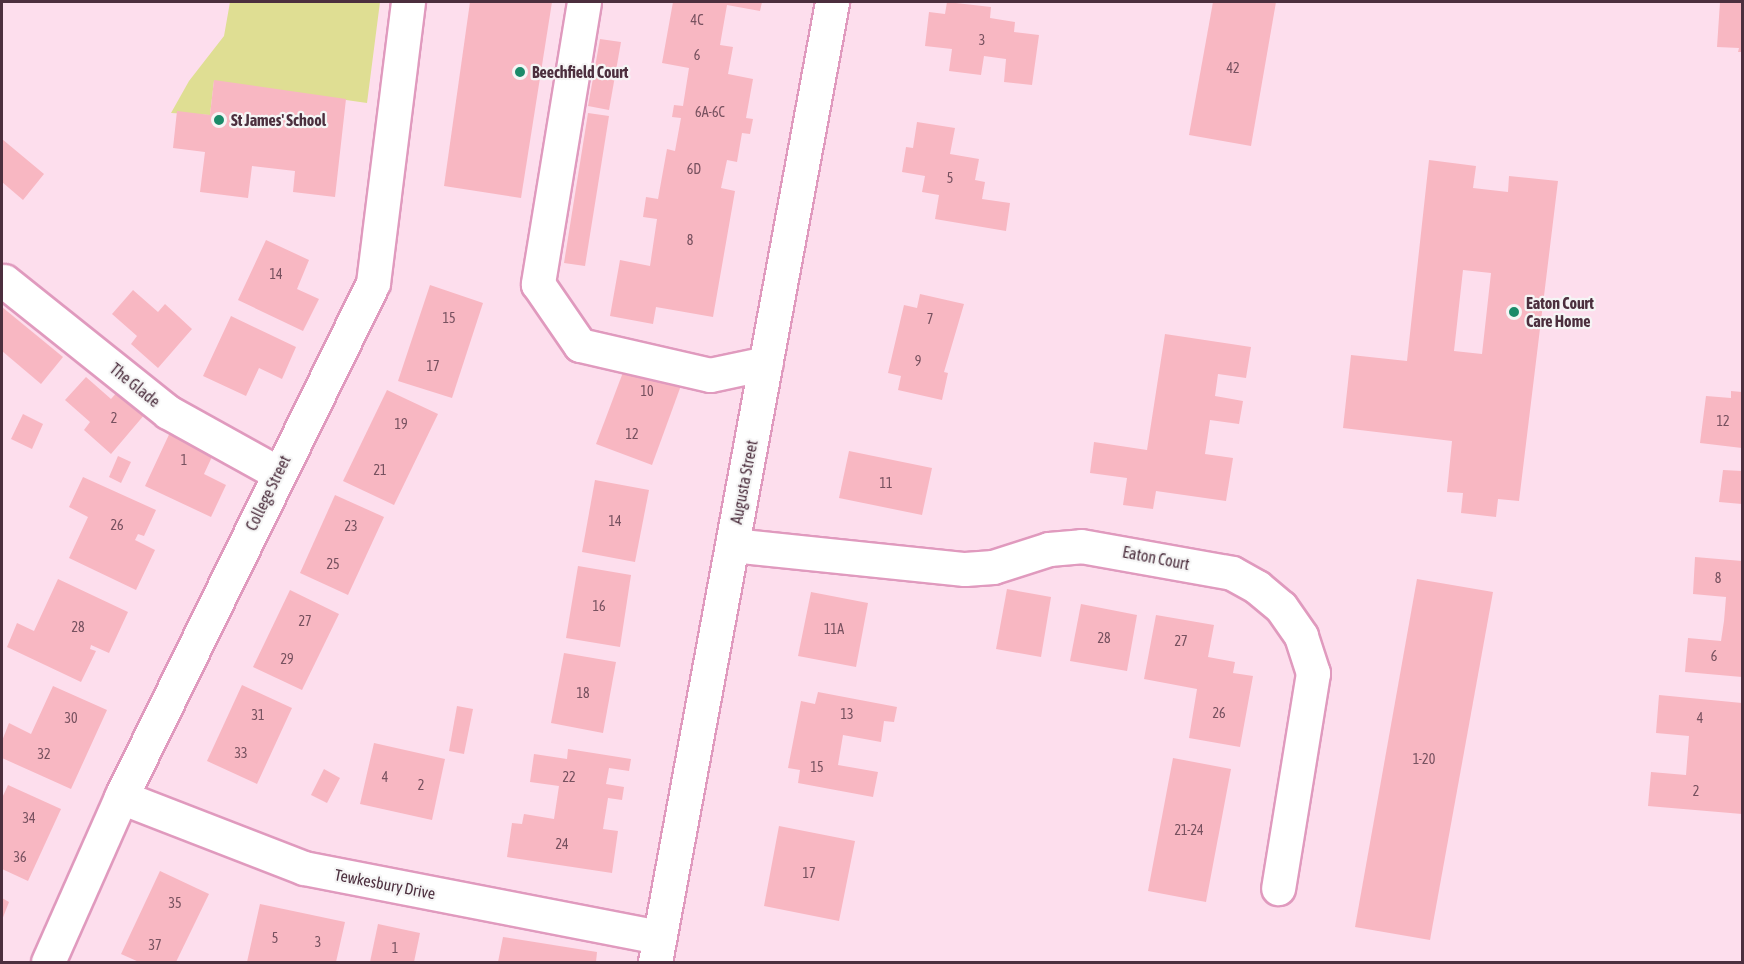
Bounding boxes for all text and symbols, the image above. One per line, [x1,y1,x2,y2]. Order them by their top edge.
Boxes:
house number: 4C [691,12,703,28]
house number: 3 [979,32,985,48]
house number: 6 [694,47,700,63]
house number: 42 [1226,60,1240,76]
place label: Beechfield Court [532,62,628,82]
marker: Beechfield Court [513,65,527,79]
house number: 6A-6C [695,104,725,120]
place label: St James' School [231,110,326,130]
marker: St James' School [212,113,226,127]
house number: 6D [687,161,701,177]
house number: 5 [947,170,953,186]
house number: 8 [687,232,693,248]
house number: 14 [269,266,283,282]
place label: Eaton Court Care Home [1526,293,1594,331]
marker: Eaton Court Care Home [1507,305,1521,319]
house number: 15 [442,310,456,326]
house number: 7 [927,311,933,327]
house number: 9 [915,353,921,369]
house number: 17 [426,358,440,374]
street label: The Glade [106,359,164,411]
house number: 10 [640,383,654,399]
house number: 2 [111,410,117,426]
house number: 12 [1716,413,1730,429]
house number: 19 [394,416,408,432]
house number: 12 [625,426,639,442]
street label: Augusta Street [726,438,762,526]
house number: 1 [181,452,187,468]
street label: College Street [242,452,294,534]
house number: 21 [373,462,387,478]
house number: 11 [879,475,893,491]
house number: 14 [608,513,622,529]
house number: 26 [110,517,124,533]
house number: 23 [344,518,358,534]
street label: Eaton Court [1121,542,1191,574]
house number: 25 [326,556,340,572]
house number: 8 [1715,570,1721,586]
house number: 16 [592,598,606,614]
house number: 27 [298,613,312,629]
house number: 28 [71,619,85,635]
house number: 11A [824,621,844,637]
house number: 28 [1097,630,1111,646]
house number: 27 [1174,633,1188,649]
house number: 6 [1711,648,1717,664]
house number: 29 [280,651,294,667]
house number: 18 [576,685,590,701]
house number: 26 [1212,705,1226,721]
house number: 13 [840,706,854,722]
house number: 31 [251,707,265,723]
house number: 30 [64,710,78,726]
house number: 4 [1697,710,1703,726]
house number: 33 [234,745,248,761]
house number: 32 [37,746,51,762]
house number: 1-20 [1413,751,1435,767]
house number: 15 [810,759,824,775]
house number: 4 [382,769,388,785]
house number: 22 [562,769,576,785]
house number: 2 [418,777,424,793]
house number: 2 [1693,783,1699,799]
house number: 34 [22,810,36,826]
house number: 21-24 [1174,822,1204,838]
house number: 24 [555,836,569,852]
house number: 36 [13,849,27,865]
street label: Tewkesbury Drive [333,865,437,903]
house number: 17 [802,865,816,881]
house number: 35 [168,895,182,911]
house number: 5 [272,930,278,946]
house number: 3 [315,934,321,950]
house number: 37 [148,937,162,953]
house number: 1 [392,940,398,956]

